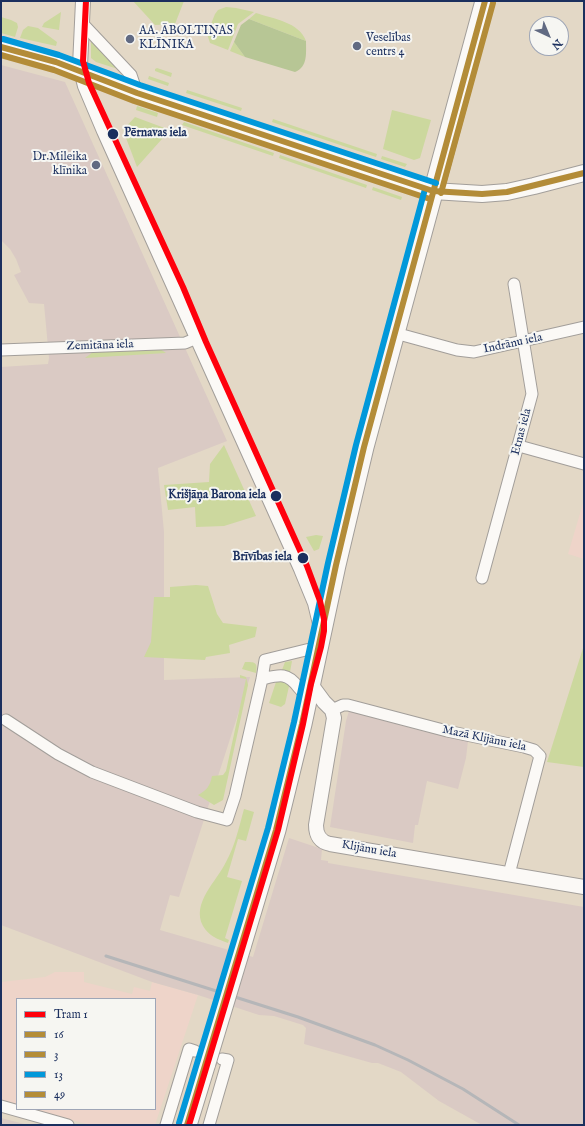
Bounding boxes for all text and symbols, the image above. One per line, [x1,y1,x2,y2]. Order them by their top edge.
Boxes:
north arrow [529,16,569,56]
place label: AA. ĀBOLTIŅAS KLĪNIKA [139,25,233,53]
place label: Veselības centrs 4 [366,32,411,60]
marker: AA. ĀBOLTIŅAS KLĪNIKA [124,33,136,45]
text: N [548,36,565,52]
marker: Veselības centrs 4 [351,40,363,52]
marker: Pērnavas iela [106,127,120,141]
place label: Pērnavas iela [124,127,187,141]
place label: Dr.Mileika klīnika [32,151,87,179]
marker: Dr.Mileika klīnika [90,159,102,171]
street label: Indrānu iela [482,331,544,357]
street label: Zemitāna iela [66,338,134,354]
street label: Etnas iela [509,407,535,457]
place label: Krišjāņa Barona iela [168,489,266,503]
marker: Krišjāņa Barona iela [269,489,283,503]
place label: Brīvības iela [232,551,292,565]
marker: Brīvības iela [296,551,310,565]
street label: Mazā Klijānu iela [441,723,527,755]
street label: Klijānu iela [340,838,398,862]
legend [16,998,156,1110]
text: Tram 1 [54,1007,88,1022]
text: 16 [54,1027,64,1042]
text: 3 [54,1047,58,1062]
text: 13 [54,1067,63,1082]
text: 49 [54,1087,65,1102]

